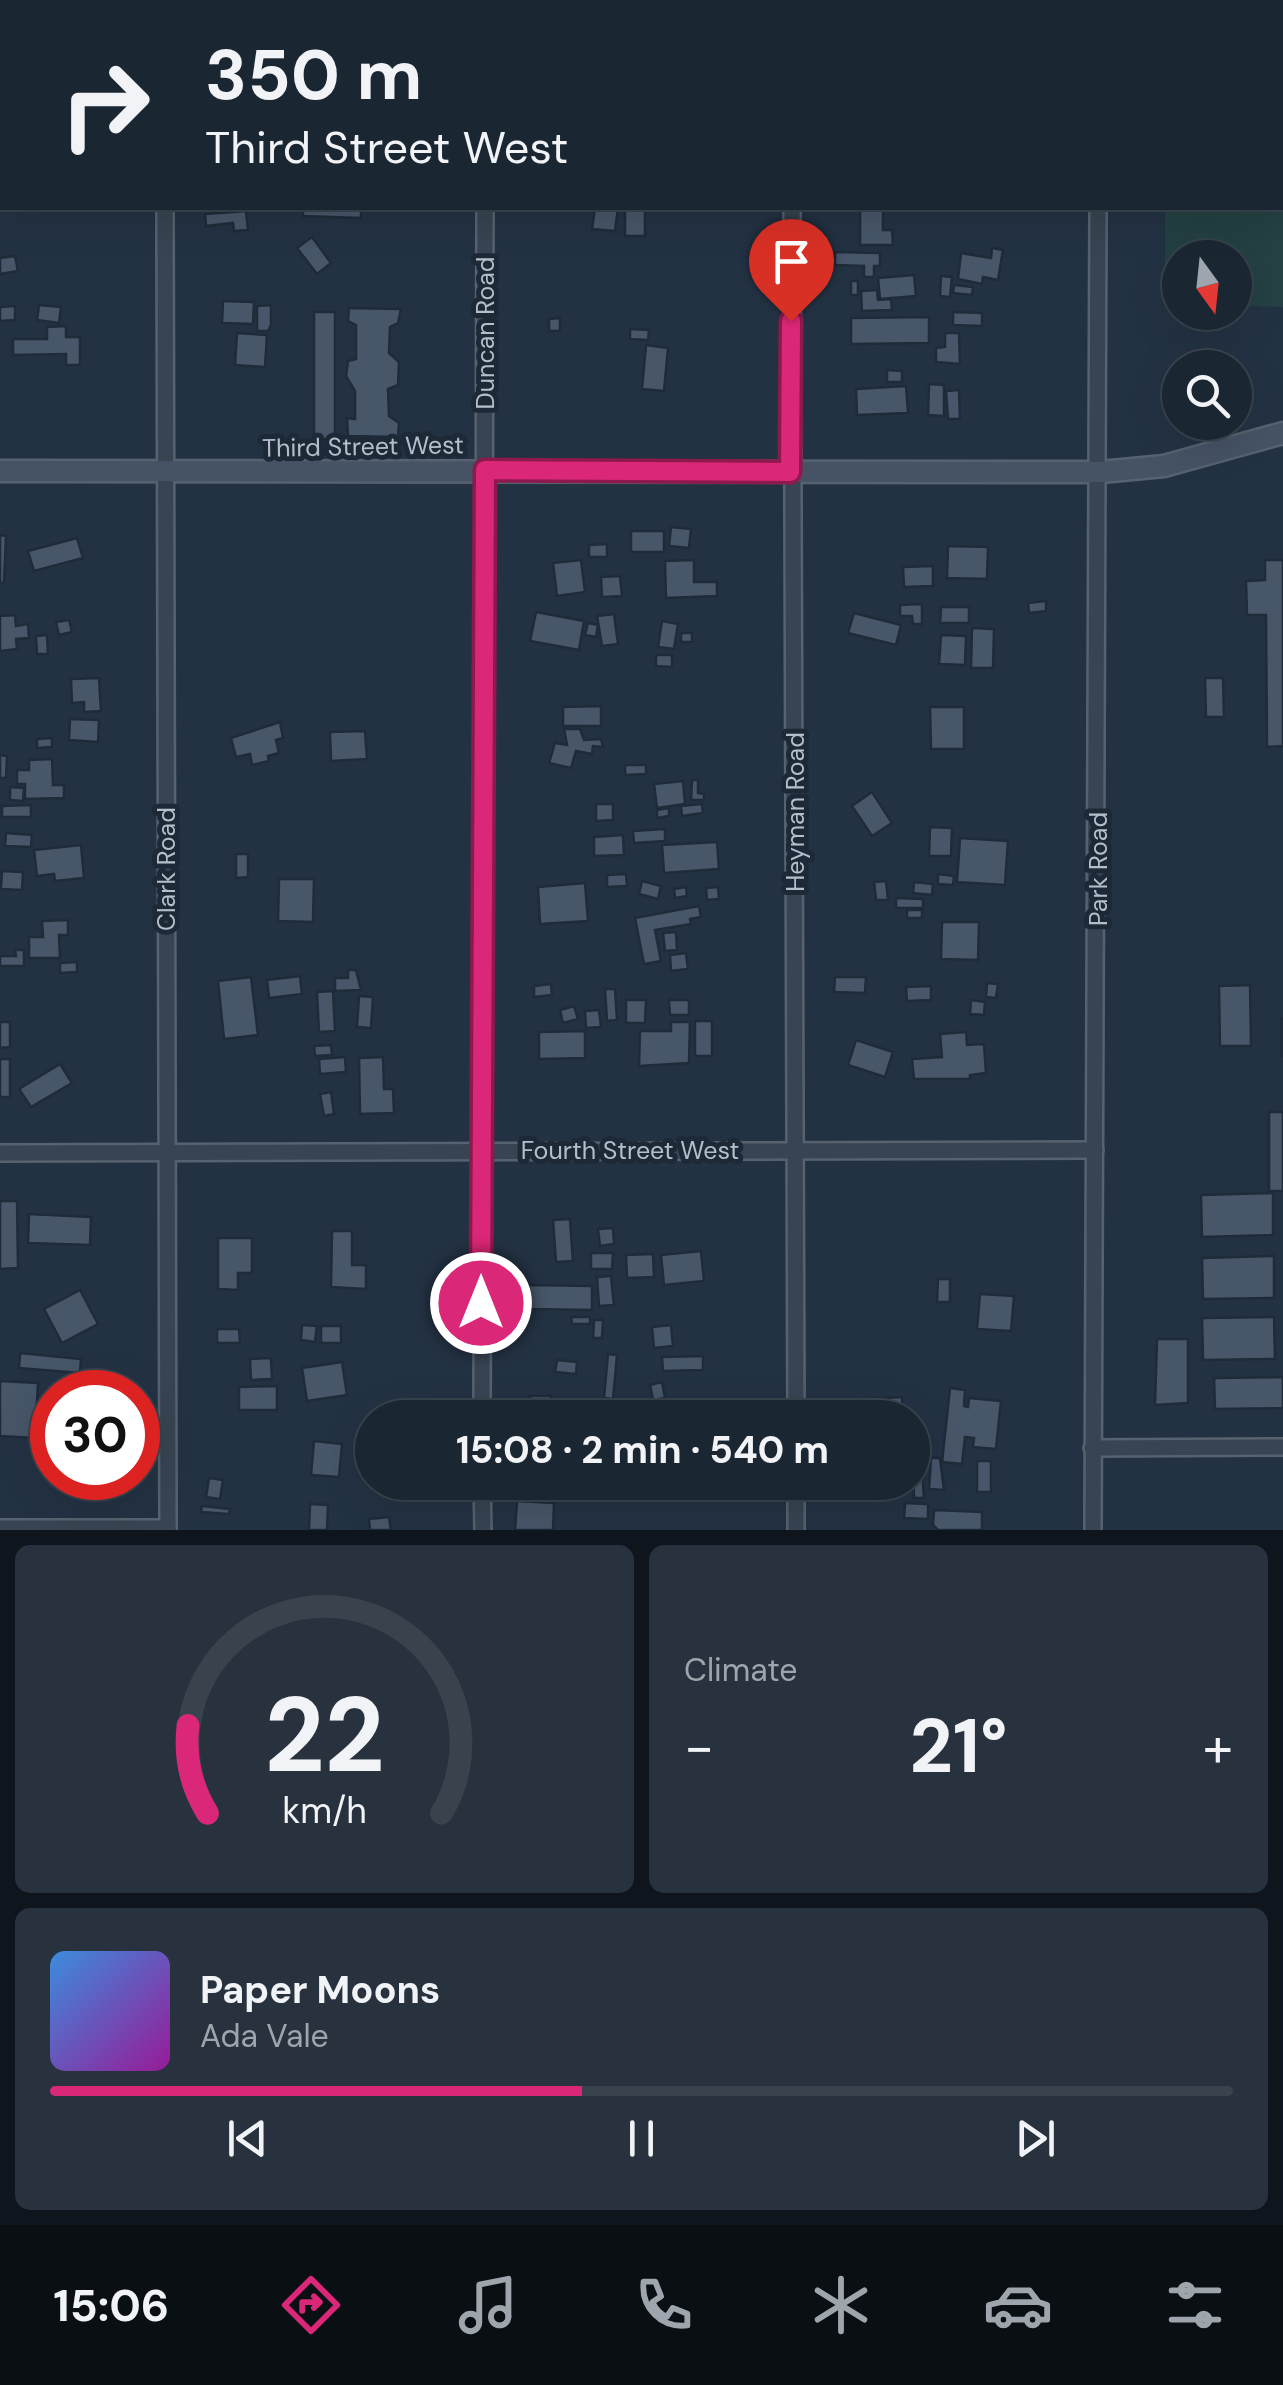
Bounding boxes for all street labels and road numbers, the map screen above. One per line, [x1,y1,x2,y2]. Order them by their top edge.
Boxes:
street label: Duncan Road [469,257,502,409]
street label: Third Street West [262,428,464,465]
street label: Heyman Road [779,732,812,892]
street label: Clark Road [150,807,183,931]
street label: Park Road [1082,812,1115,926]
street label: Fourth Street West [521,1134,739,1167]

